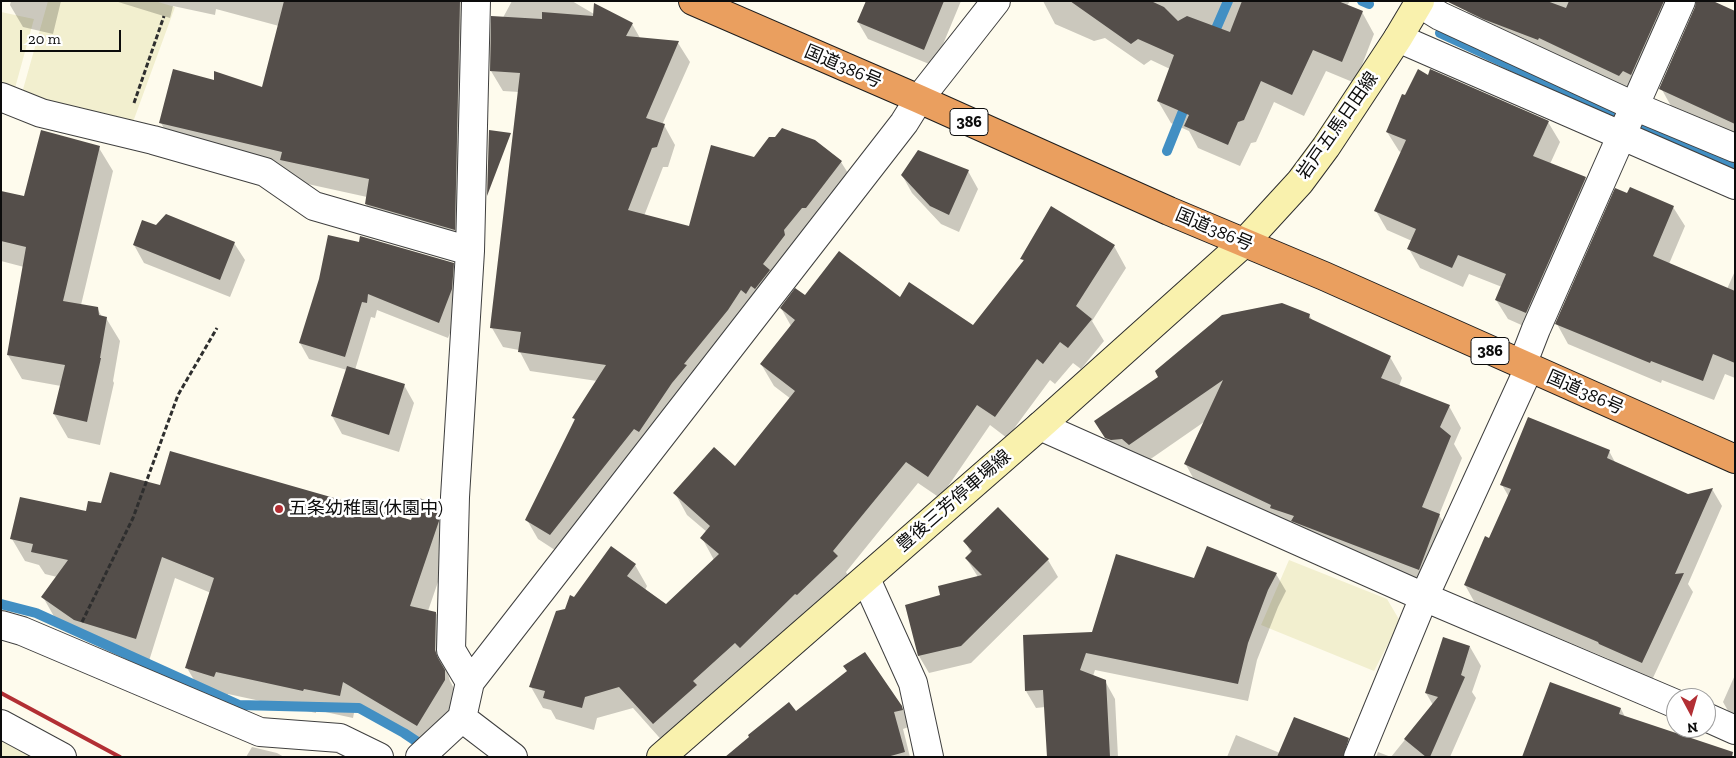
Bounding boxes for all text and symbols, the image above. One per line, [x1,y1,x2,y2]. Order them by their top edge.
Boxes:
scale bar [22,20,124,52]
text: 20 m [28,30,61,48]
street label: 国道386号 [801,41,885,93]
street label: 岩戸五馬日田線 [1293,68,1383,184]
road number: 386 [950,108,988,136]
street label: 国道386号 [1172,204,1256,256]
road number: 386 [1471,338,1509,364]
street label: 国道386号 [1543,366,1627,420]
street label: 豊後三芳停車場線 [893,446,1015,556]
place label: 五条幼稚園(休園中) [289,498,443,520]
marker: 五条幼稚園(休園中) [273,503,285,515]
north arrow [1666,688,1716,738]
text: N [1686,718,1699,736]

